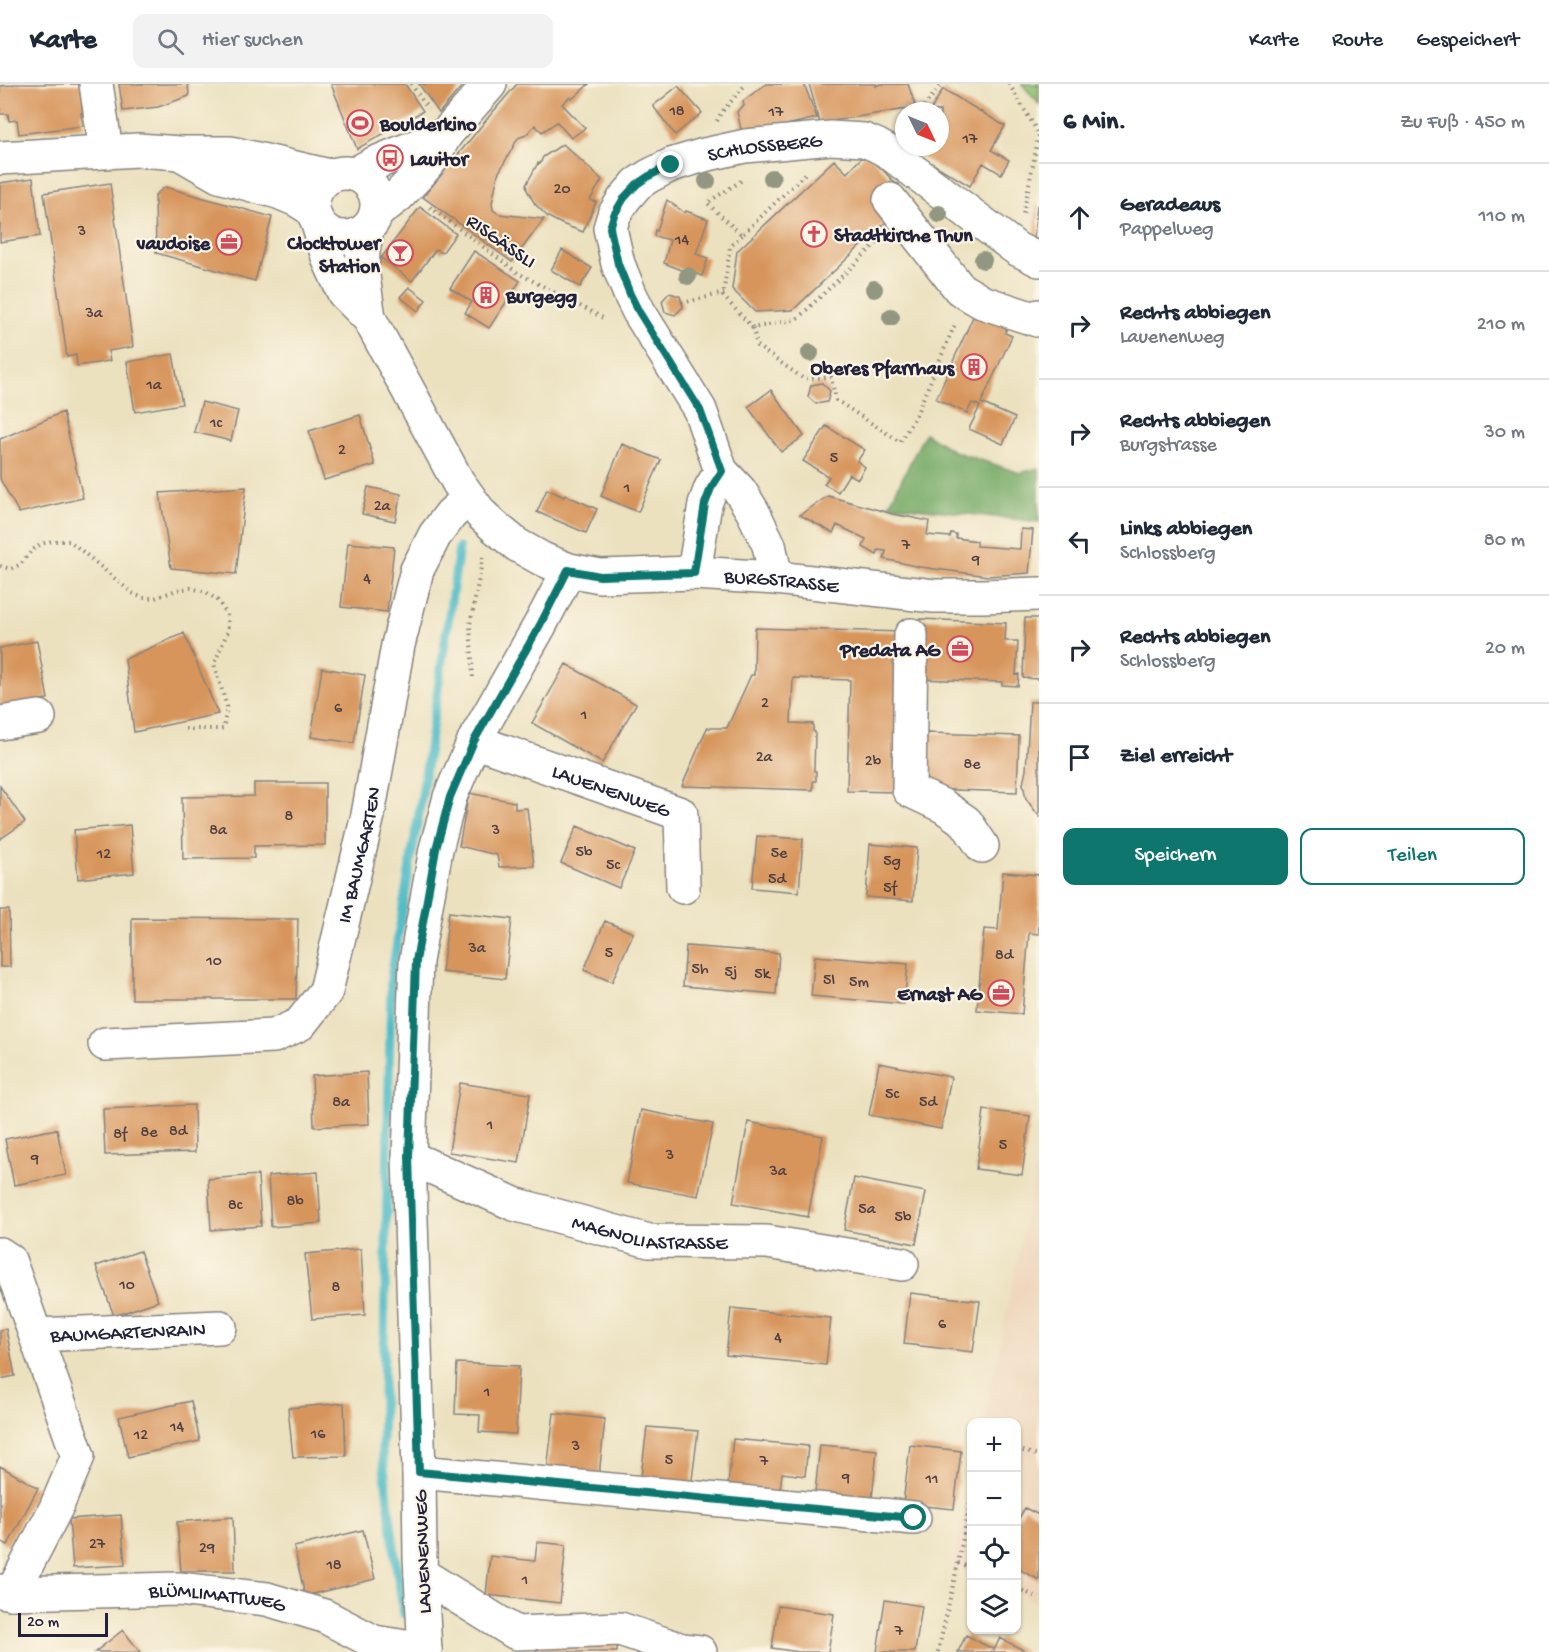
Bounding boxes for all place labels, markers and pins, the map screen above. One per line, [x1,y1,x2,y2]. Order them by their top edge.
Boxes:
sports icon: Boulderkino [345,108,375,138]
place label: Boulderkino [379,115,477,138]
bus stop icon: Lauitor [375,143,405,173]
place label: Lauitor [410,150,470,173]
church icon: Stadtkirche Thun [799,219,829,249]
place label: Stadtkirche Thun [834,226,973,249]
office icon: vaudoise [214,227,244,257]
place label: vaudoise [136,234,211,257]
place label: Clocktower Station [286,234,382,280]
bar icon: Clocktower Station [385,238,415,268]
building icon: Burgegg [471,280,501,310]
place label: Burgegg [505,287,577,310]
building icon: Oberes Pfarrhaus [959,352,989,382]
place label: Oberes Pfarrhaus [811,359,956,382]
office icon: Predata AG [945,634,975,664]
place label: Predata AG [839,641,941,664]
office icon: Ernast AG [986,978,1016,1008]
place label: Ernast AG [897,985,983,1008]

